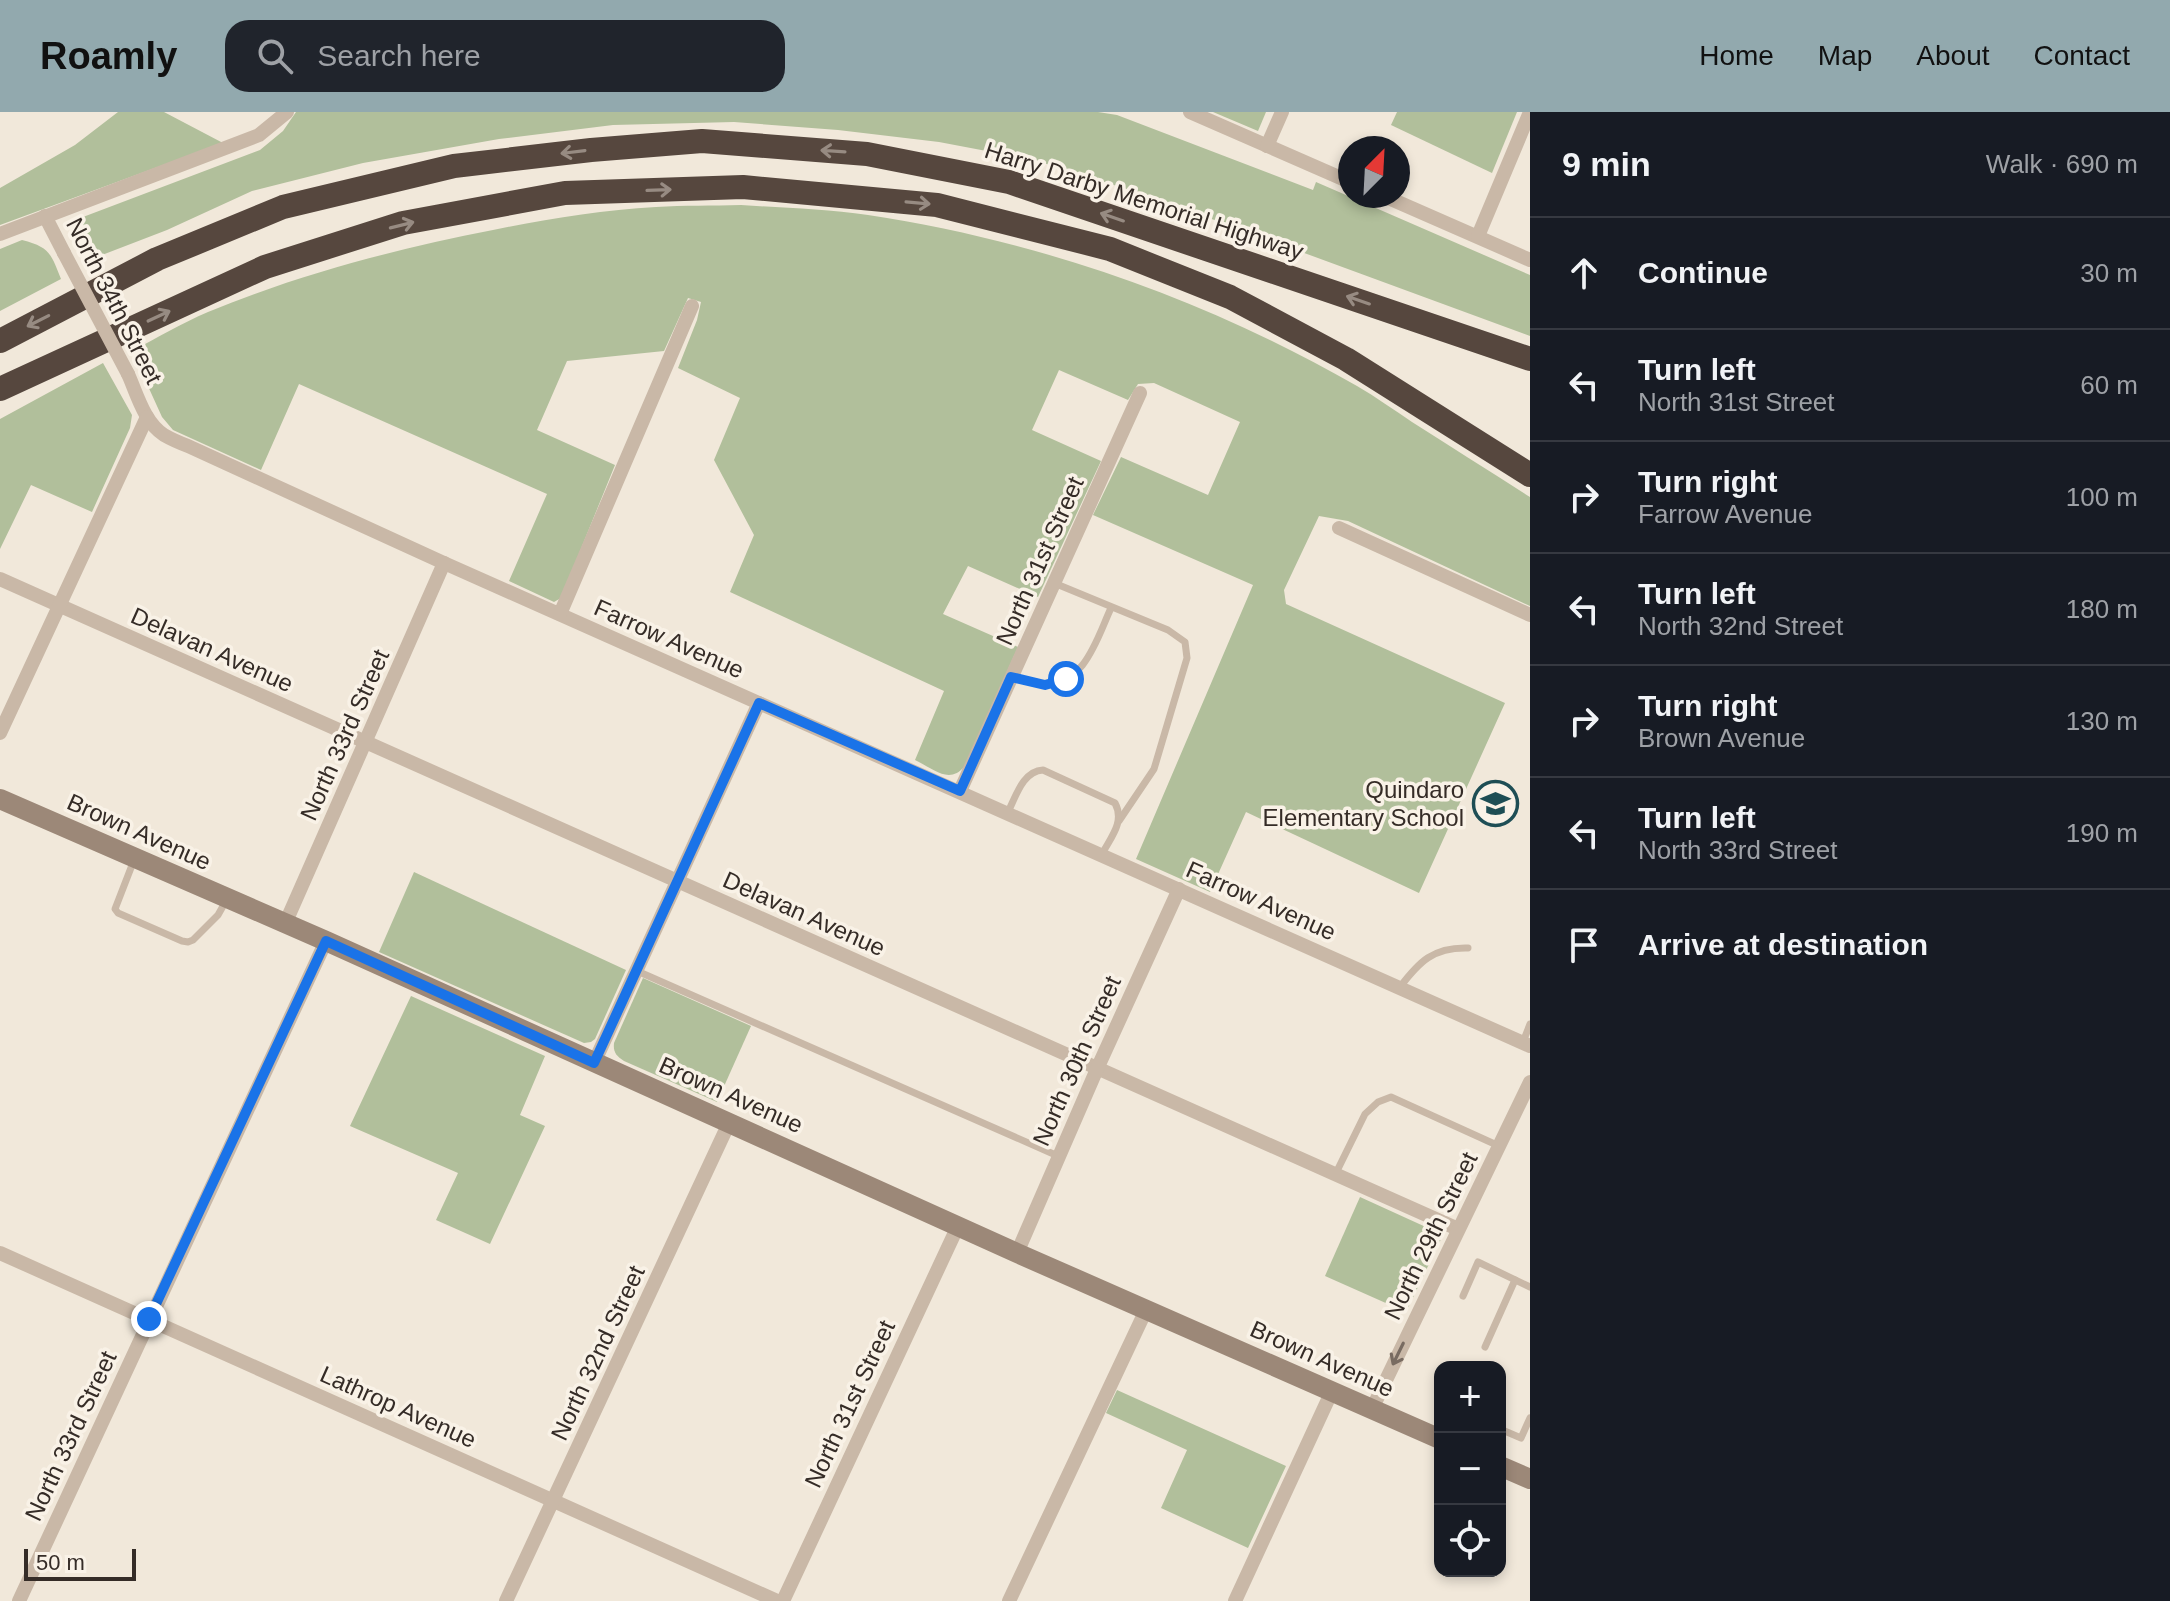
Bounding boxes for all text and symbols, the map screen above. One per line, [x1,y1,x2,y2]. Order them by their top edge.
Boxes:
search box [225,20,785,92]
icon: search [253,34,297,78]
text: Roamly [40,35,177,77]
text: Search here [317,39,481,72]
text: Home [1699,40,1774,71]
text: Map [1818,40,1872,71]
text: About [1916,40,1990,71]
text: Contact [2034,40,2130,71]
street label: Harry Darby Memorial Highway [981,136,1307,265]
north arrow [1338,136,1410,208]
one-way arrow [820,143,847,158]
one-way arrow [561,145,587,160]
text: 9 min [1562,145,1651,183]
text: Walk · 690 m [1986,149,2138,179]
one-way arrow [645,182,672,197]
one-way arrow [904,196,931,211]
one-way arrow [1100,209,1125,223]
street label: North 34th Street [61,213,168,389]
one-way arrow [388,216,414,231]
icon: ahead [1562,251,1606,295]
text: Continue [1638,256,1768,289]
text: 30 m [2080,258,2138,288]
one-way arrow [1346,291,1371,306]
one-way arrow [146,307,171,322]
one-way arrow [27,314,51,330]
text: Turn left [1638,353,1756,386]
icon: left [1562,363,1606,407]
text: 60 m [2080,370,2138,400]
text: North 31st Street [1638,387,1835,417]
text: Turn right [1638,465,1777,498]
street label: North 31st Street [990,472,1089,649]
icon: right [1562,475,1606,519]
text: 100 m [2066,482,2138,512]
text: Farrow Avenue [1638,499,1812,529]
text: Turn left [1638,577,1756,610]
icon: left [1562,587,1606,631]
street label: Farrow Avenue [590,593,748,684]
text: 180 m [2066,594,2138,624]
street label: Delavan Avenue [127,602,297,697]
text: North 32nd Street [1638,611,1843,641]
street label: North 33rd Street [295,645,394,824]
route start [1048,661,1084,697]
text: Turn right [1638,689,1777,722]
icon: right [1562,699,1606,743]
text: 130 m [2066,706,2138,736]
text: Brown Avenue [1638,723,1805,753]
place label: Quindaro Elementary School [1263,776,1464,831]
school or university icon: Quindaro Elementary School [1471,780,1519,828]
street label: Brown Avenue [63,788,215,875]
text: Turn left [1638,801,1756,834]
icon: left [1562,811,1606,855]
text: 190 m [2066,818,2138,848]
text: North 33rd Street [1638,835,1837,865]
street label: Farrow Avenue [1182,855,1340,946]
street label: Delavan Avenue [719,866,889,961]
icon: arrive [1562,923,1606,967]
text: Arrive at destination [1638,928,1928,961]
street label: North 30th Street [1027,972,1126,1150]
street label: Brown Avenue [655,1051,807,1138]
street label: North 29th Street [1378,1147,1483,1324]
street label: North 32nd Street [545,1261,650,1444]
route end [131,1301,167,1337]
street label: Brown Avenue [1246,1315,1398,1402]
street label: North 31st Street [799,1316,900,1492]
one-way arrow [1390,1342,1405,1366]
street label: North 33rd Street [19,1346,122,1525]
street label: Lathrop Avenue [316,1360,480,1453]
map controls [1434,1361,1506,1577]
button: + [1434,1361,1506,1433]
button: − [1434,1433,1506,1505]
button: locate [1434,1505,1506,1577]
scale bar [24,1545,136,1581]
text: 50 m [36,1550,85,1575]

